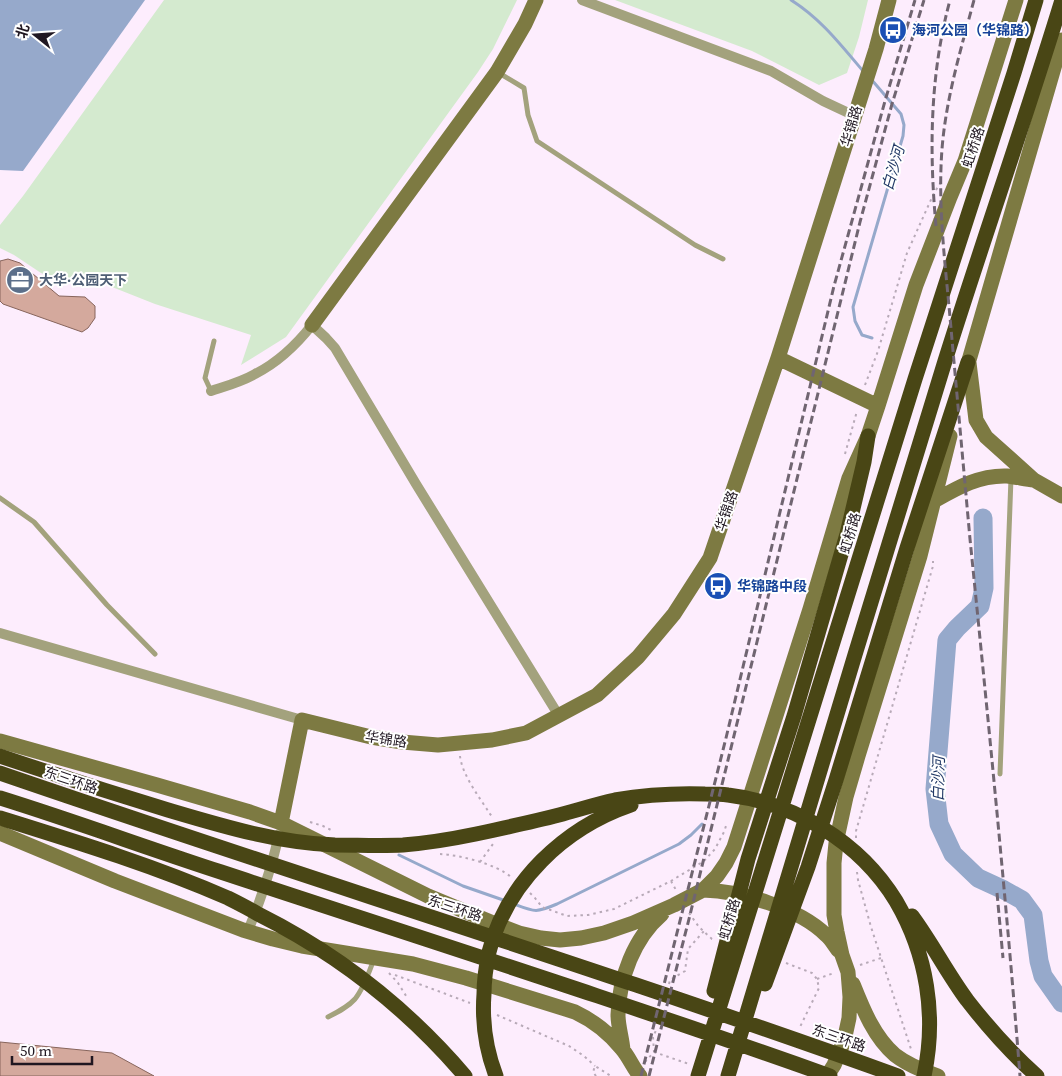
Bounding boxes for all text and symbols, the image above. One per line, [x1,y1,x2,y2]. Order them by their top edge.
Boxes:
north arrow [10,10,60,60]
bus stop icon: 海河公园（华锦路） [878,15,908,45]
place label: 海河公园（华锦路） [912,20,1038,40]
text: 北 [11,22,34,41]
street label: 华锦路 [835,103,867,149]
street label: 虹桥路 [957,124,989,170]
water label: 白沙河 [877,141,910,193]
office icon: 大华·公园天下 [5,265,35,295]
place label: 大华·公园天下 [39,270,127,290]
street label: 华锦路 [710,488,742,534]
street label: 虹桥路 [834,510,866,556]
bus stop icon: 华锦路中段 [703,571,733,601]
place label: 华锦路中段 [737,576,807,596]
street label: 华锦路 [364,726,408,752]
water label: 白沙河 [927,753,949,802]
street label: 东三环路 [41,761,101,799]
street label: 东三环路 [425,890,485,926]
street label: 虹桥路 [713,896,745,942]
street label: 东三环路 [809,1019,869,1057]
scale bar [12,1034,92,1066]
text: 50 m [20,1040,52,1061]

